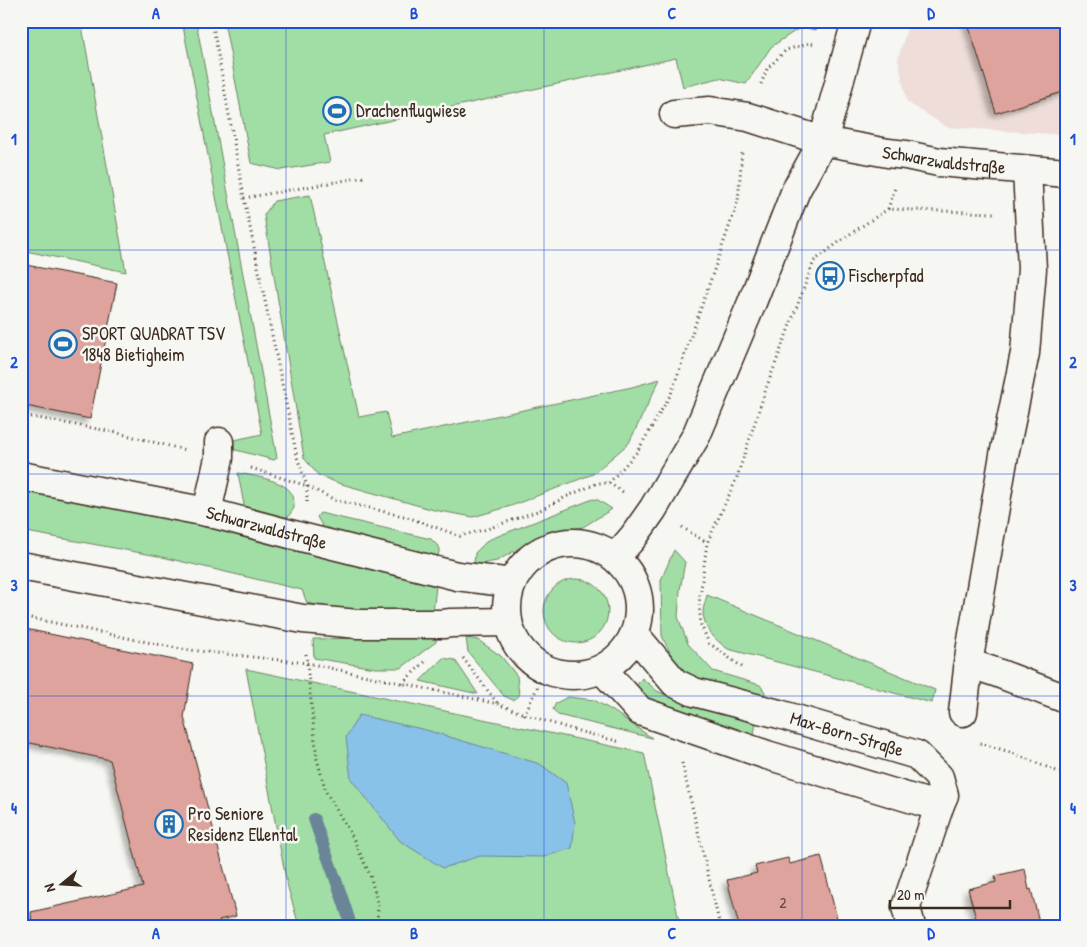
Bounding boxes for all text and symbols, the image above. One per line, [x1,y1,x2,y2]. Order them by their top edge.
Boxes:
text: A [152,2,160,24]
text: B [410,2,418,24]
text: C [668,2,677,24]
text: D [927,2,935,24]
sports icon: Drachenflugwiese [322,96,352,126]
place label: Drachenflugwiese [356,98,466,123]
text: 1 [11,128,17,150]
text: 1 [1070,128,1076,150]
street label: Schwarzwaldstraße [880,139,1007,180]
bus stop icon: Fischerpfad [815,261,845,291]
place label: Fischerpfad [848,263,924,288]
place label: SPORT QUADRAT TSV 1848 Bietigheim [82,321,226,367]
sports icon: SPORT QUADRAT TSV 1848 Bietigheim [48,329,78,359]
text: 2 [10,351,18,373]
text: 2 [1069,351,1077,373]
street label: Schwarzwaldstraße [204,499,330,555]
text: 3 [10,574,18,596]
text: 3 [1069,574,1077,596]
street label: Max-Born-Straße [787,705,907,762]
text: 4 [11,797,17,819]
text: 4 [1070,797,1076,819]
place label: Pro Seniore Residenz Ellental [188,801,298,847]
building icon: Pro Seniore Residenz Ellental [154,809,184,839]
north arrow [38,860,88,910]
scale bar [890,877,1010,909]
text: N [39,881,59,895]
text: 20 m [897,884,924,905]
house number: 2 [779,892,787,913]
text: A [152,922,160,944]
text: B [410,922,418,944]
text: C [668,922,677,944]
text: D [927,922,935,944]

